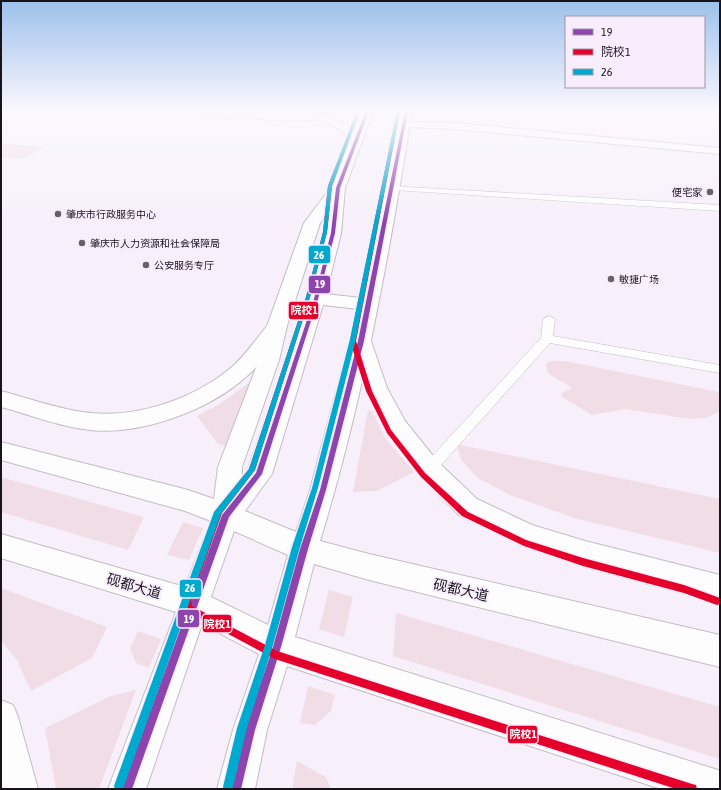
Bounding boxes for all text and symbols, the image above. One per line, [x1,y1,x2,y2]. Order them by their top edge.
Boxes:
legend [565,16,705,88]
text: 19 [601,25,613,39]
text: 院校1 [601,45,631,59]
text: 26 [601,65,613,79]
place label: 便宅家 [672,187,703,198]
marker: 便宅家 [705,187,715,197]
marker: 肇庆市行政服务中心 [53,209,63,219]
place label: 肇庆市行政服务中心 [66,209,156,220]
marker: 肇庆市人力资源和社会保障局 [77,238,87,248]
place label: 肇庆市人力资源和社会保障局 [90,238,220,249]
line badge: 26 [308,245,331,264]
text: 26 [314,249,324,261]
marker: 公安服务专厅 [141,260,151,270]
place label: 公安服务专厅 [154,260,214,271]
marker: 敏捷广场 [606,274,616,284]
place label: 敏捷广场 [619,274,659,285]
line badge: 19 [308,275,331,294]
text: 19 [315,278,325,290]
line badge: 院校1 [288,301,319,320]
text: 院校1 [290,304,318,316]
street label: 砚都大道 [105,571,163,601]
street label: 砚都大道 [432,576,490,604]
line badge: 26 [179,579,202,598]
text: 26 [185,582,195,594]
line badge: 19 [177,609,200,628]
text: 19 [184,613,194,625]
line badge: 院校1 [202,614,232,633]
text: 院校1 [203,618,231,630]
line badge: 院校1 [507,725,538,744]
text: 院校1 [509,728,537,740]

